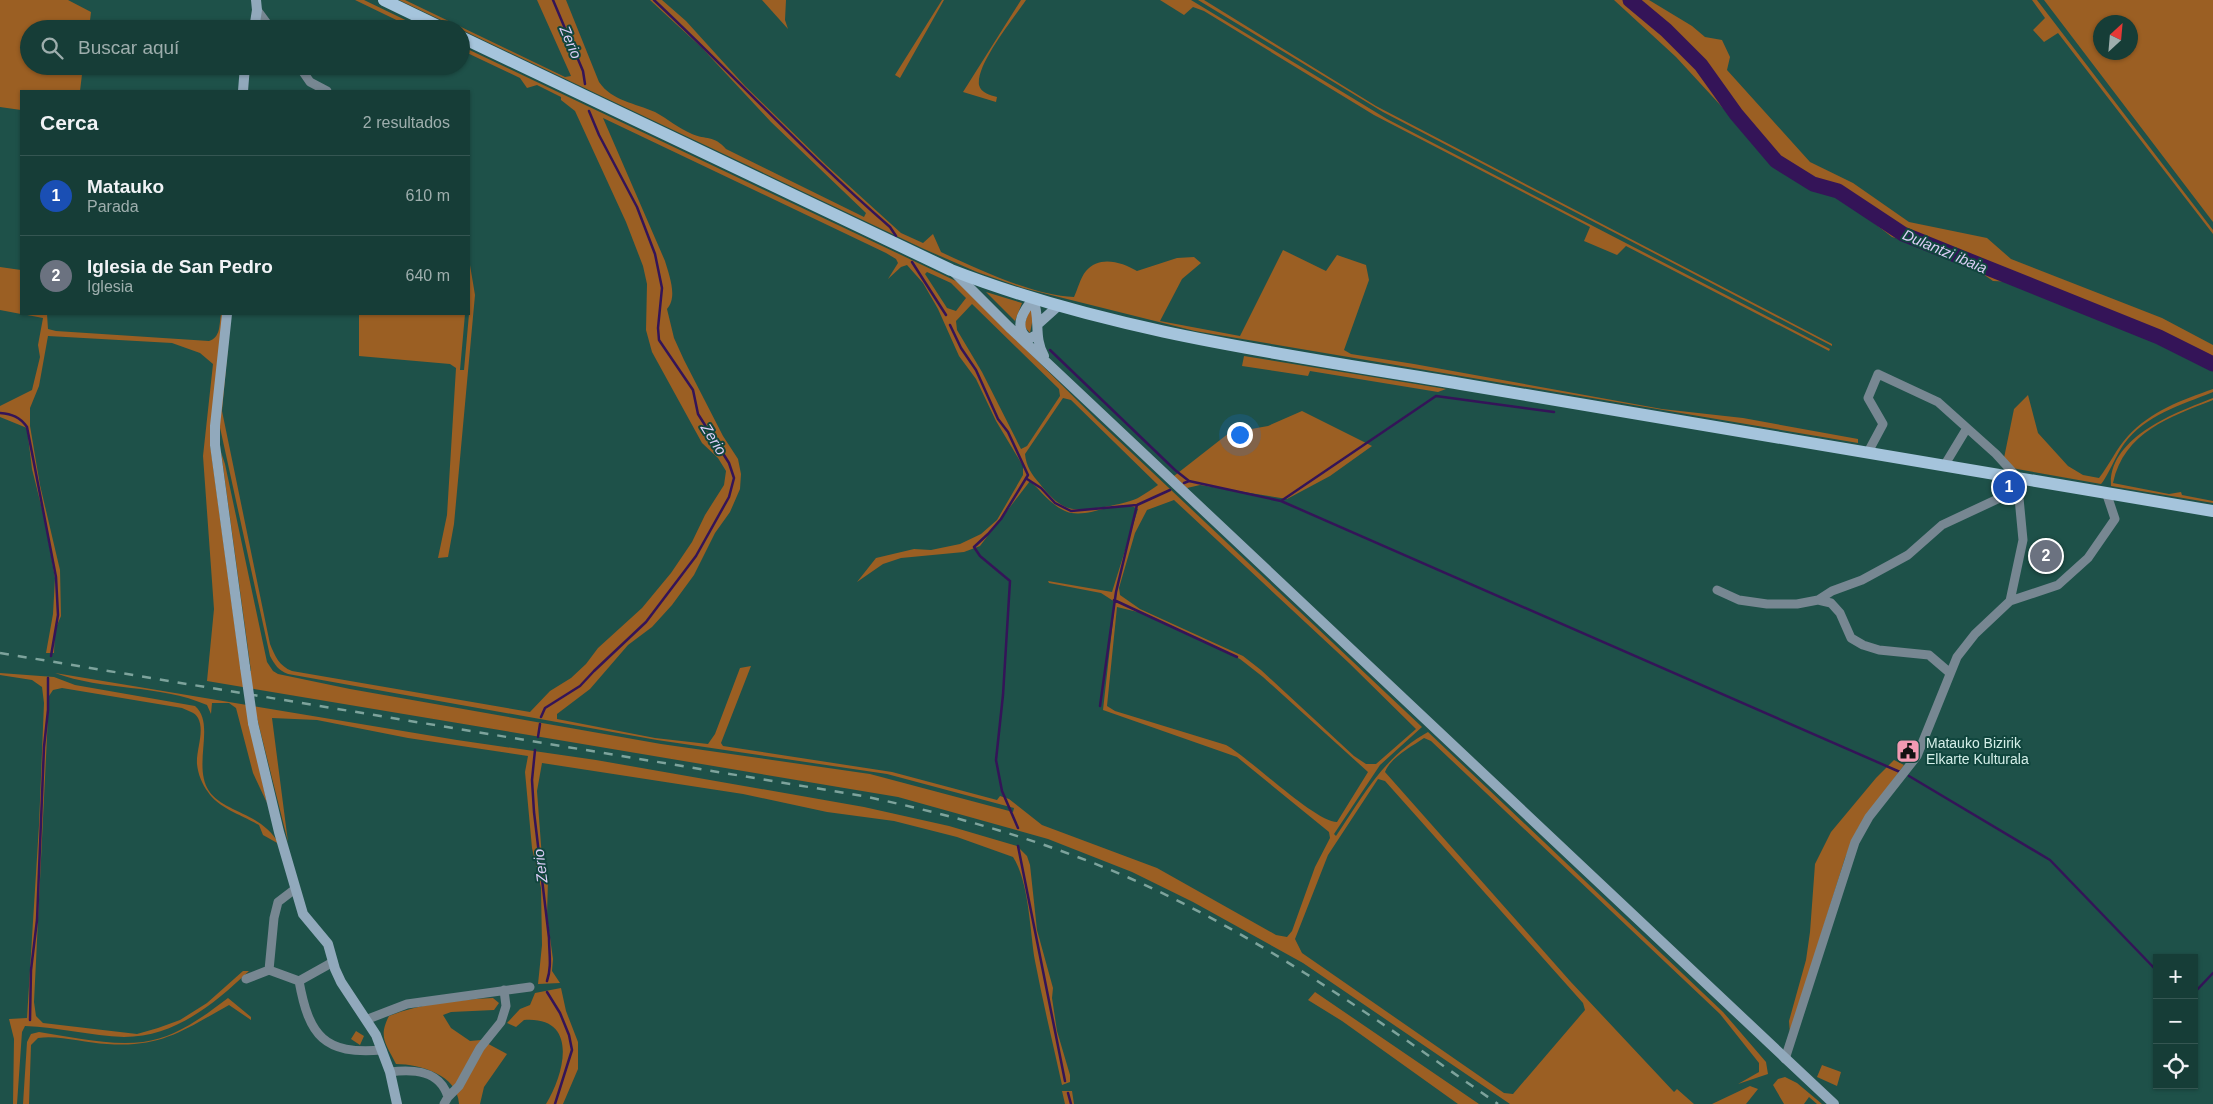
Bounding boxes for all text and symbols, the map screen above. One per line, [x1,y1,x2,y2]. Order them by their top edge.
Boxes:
north arrow [2093,15,2138,60]
search box [20,20,470,75]
water label: Zerio [556,22,586,61]
icon: search [38,34,66,62]
text: Buscar aquí [78,37,179,58]
text: Cerca [40,111,98,134]
text: 2 resultados [363,114,450,131]
text: Matauko [87,176,164,197]
text: 1 [52,187,60,204]
text: 610 m [406,187,450,204]
text: Parada [87,198,139,215]
water label: Dulantzi ibaia [1900,226,1990,276]
text: Iglesia de San Pedro [87,256,273,277]
text: 2 [52,267,60,284]
text: 640 m [406,267,450,284]
text: Iglesia [87,278,133,295]
water label: Zerio [697,419,730,458]
your location [1227,422,1253,448]
pin: 1 [1993,468,2025,506]
pin: 2 [2030,537,2062,575]
place label: Matauko Bizirik Elkarte Kulturala [1926,735,2029,767]
public building icon: Matauko Bizirik Elkarte Kulturala [1895,738,1921,764]
water label: Zerio [529,848,551,885]
map controls [2153,954,2198,1089]
button: + [2153,954,2198,999]
button: − [2153,999,2198,1044]
button: locate [2153,1044,2198,1089]

